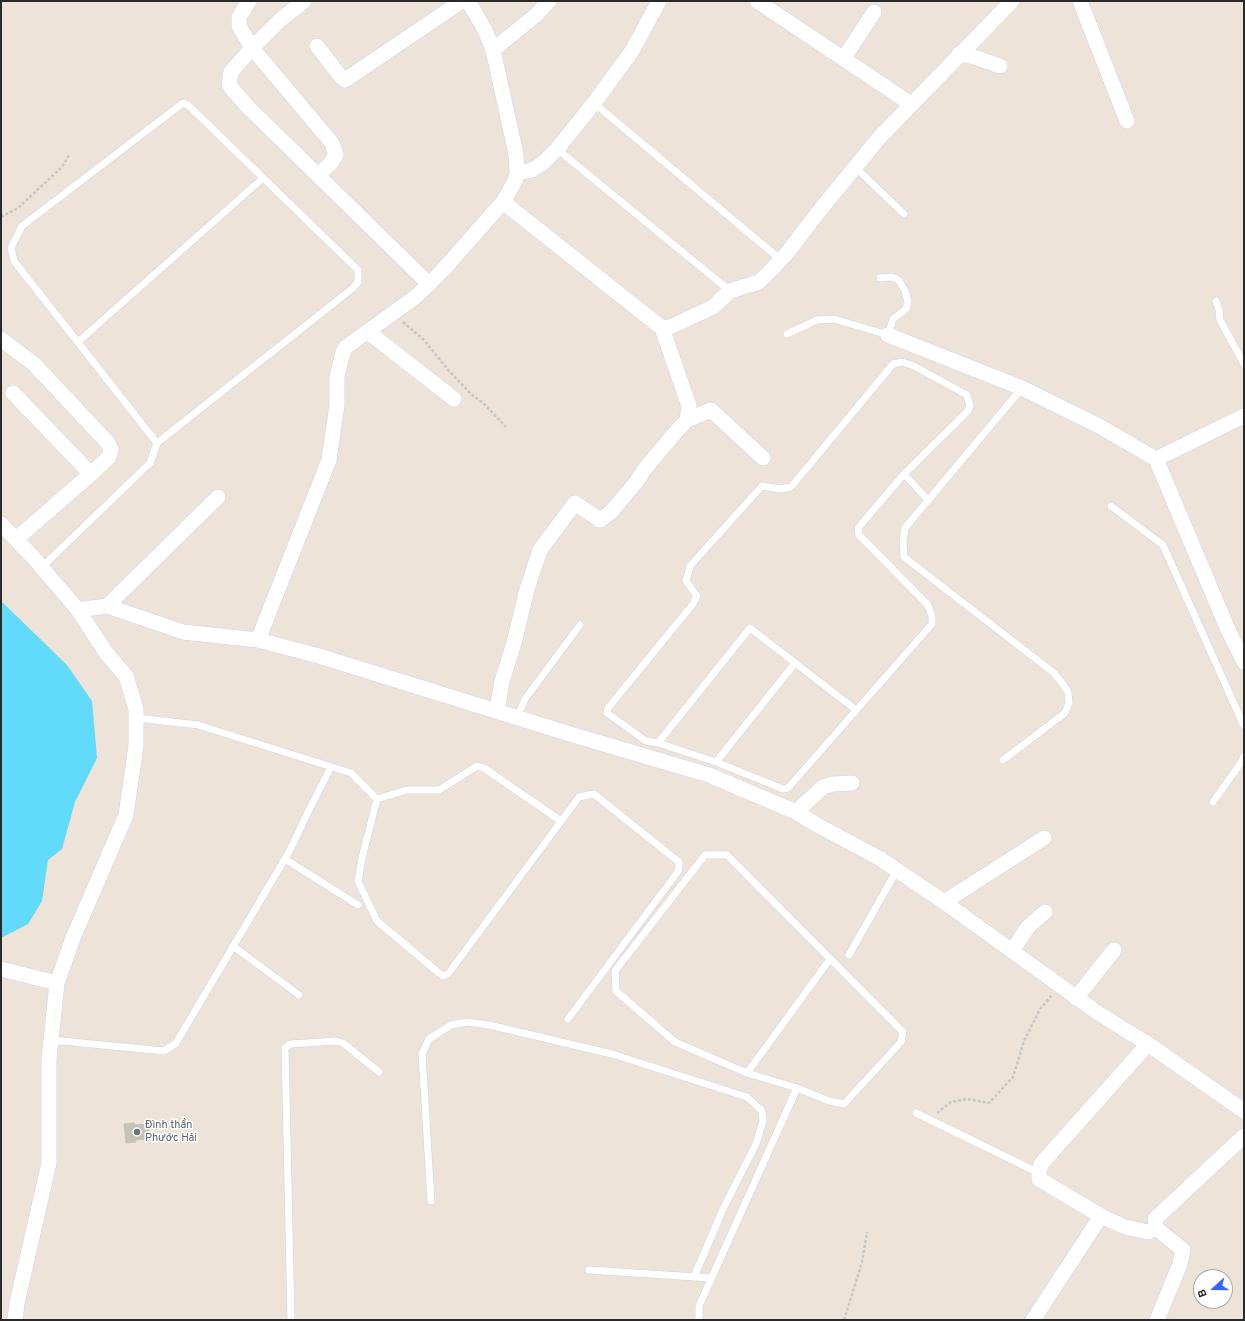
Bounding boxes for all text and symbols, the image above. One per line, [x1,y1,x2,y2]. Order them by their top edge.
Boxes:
place label: Đình thần Phước Hải [145,1119,197,1145]
marker: Đình thần Phước Hải [132,1127,142,1137]
north arrow [1193,1269,1233,1309]
text: B [1195,1287,1211,1299]

